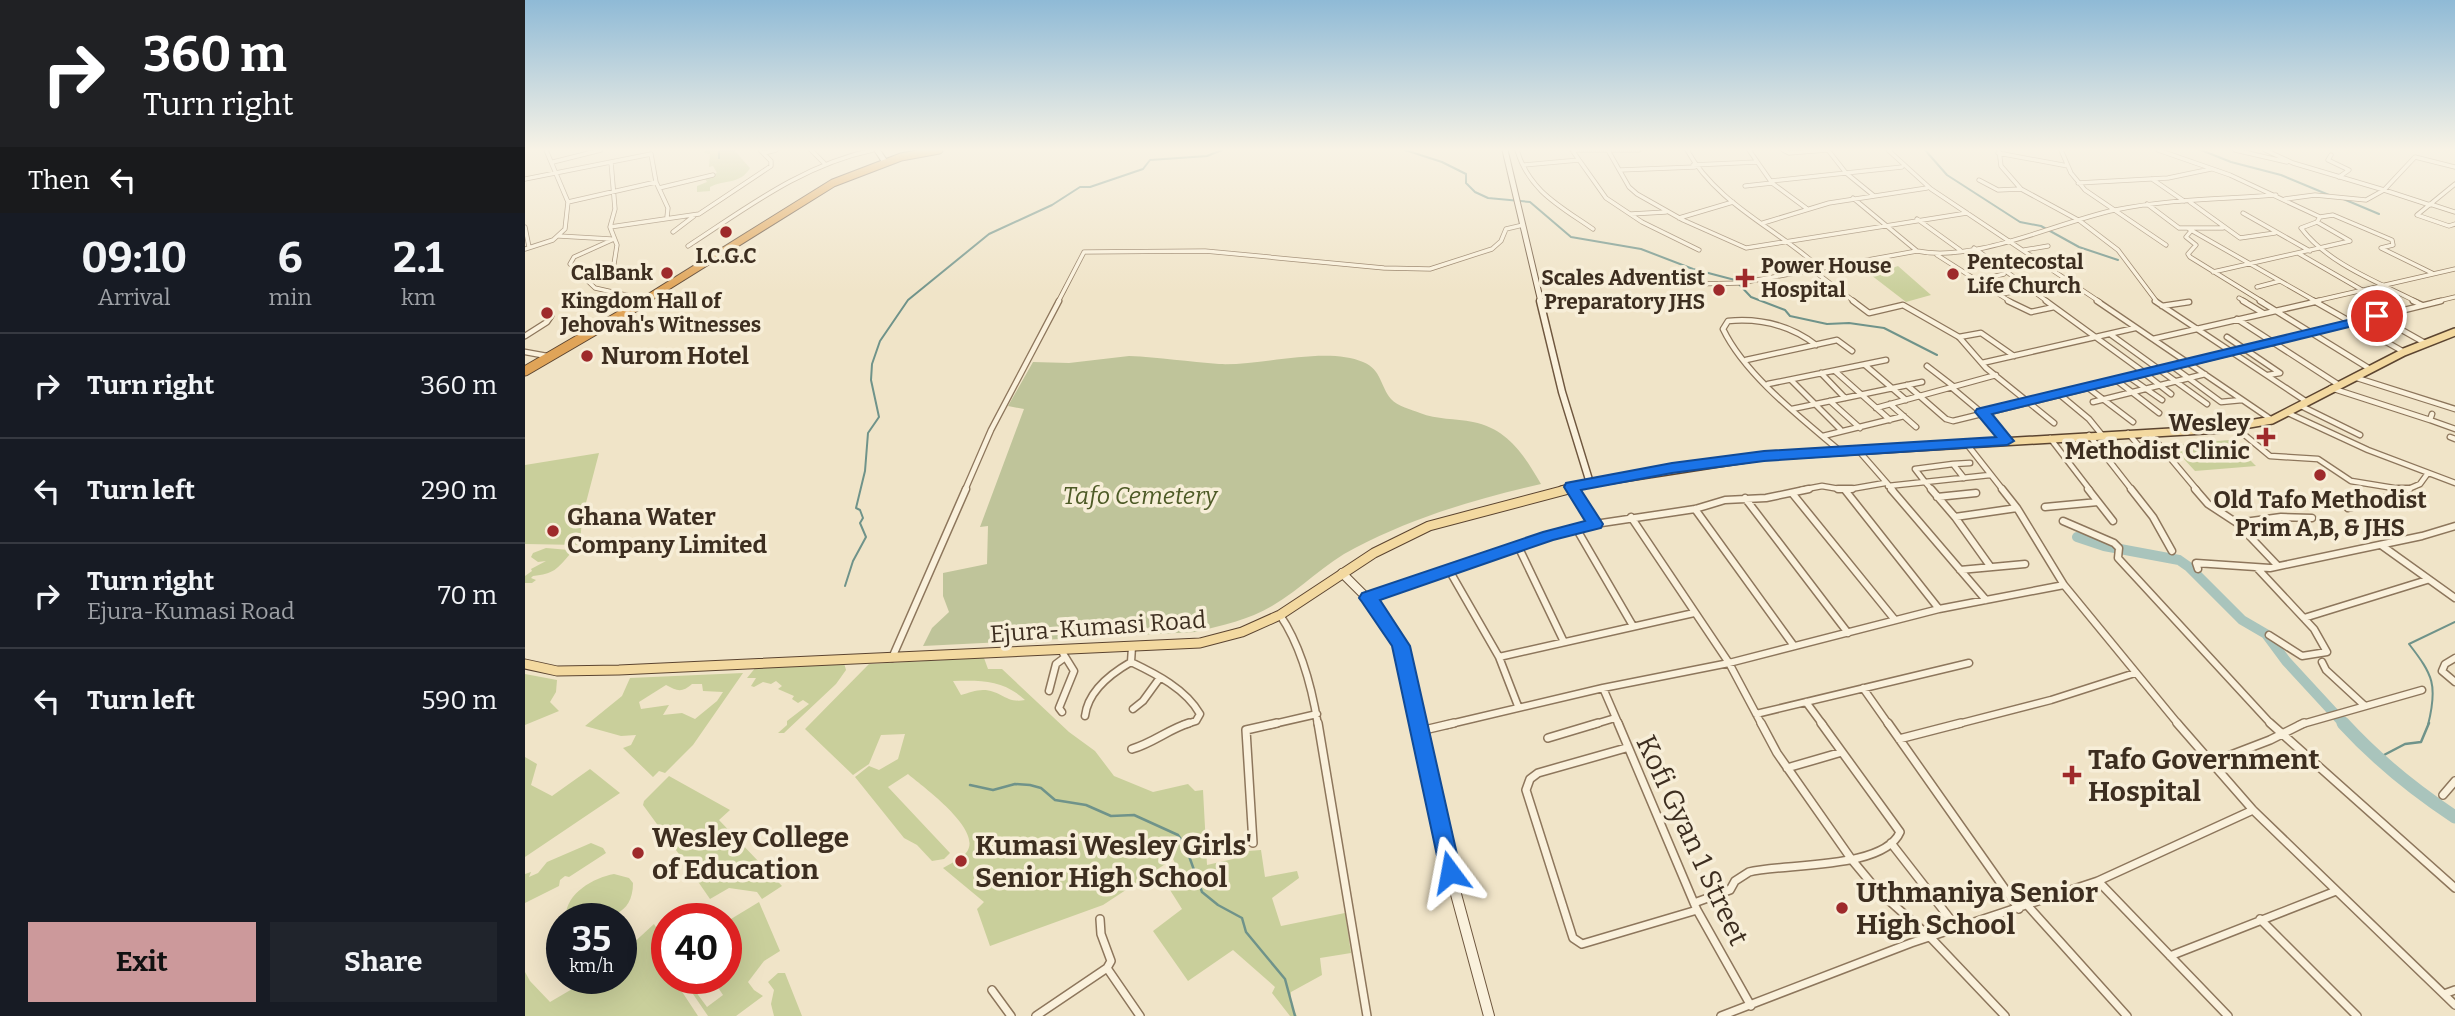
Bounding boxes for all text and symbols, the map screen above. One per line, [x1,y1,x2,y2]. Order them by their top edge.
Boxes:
text: 360 m [143,25,287,84]
icon: right [28,28,119,119]
text: Turn right [143,85,294,123]
icon: left [104,161,142,199]
text: Then [28,165,90,196]
marker: I.C.G.C [718,224,734,240]
text: 09:10 [81,233,187,283]
text: 6 [278,233,303,283]
text: 2.1 [393,233,444,283]
place label: I.C.G.C [695,243,757,269]
place label: Pentecostal Life Church [1967,249,2084,299]
place label: Power House Hospital [1761,253,1892,303]
place label: CalBank [571,260,654,286]
marker: CalBank [659,265,675,281]
place label: Scales Adventist Preparatory JHS [1541,265,1706,315]
marker: Pentecostal Life Church [1945,266,1961,282]
marker: Power House Hospital [1735,268,1755,288]
marker: Scales Adventist Preparatory JHS [1711,282,1727,298]
text: Arrival [98,283,171,311]
text: min [268,283,312,311]
text: km [401,283,436,311]
pin [2347,286,2407,346]
place label: Kingdom Hall of Jehovah's Witnesses [560,288,761,338]
icon: arrive [2358,297,2396,335]
marker: Kingdom Hall of Jehovah's Witnesses [539,305,555,321]
place label: Nurom Hotel [601,342,749,370]
marker: Nurom Hotel [579,348,595,364]
icon: right [28,367,66,405]
text: Turn right [87,370,214,401]
text: 360 m [420,370,497,401]
place label: Wesley Methodist Clinic [2065,409,2251,465]
marker: Wesley Methodist Clinic [2256,427,2276,447]
marker: Old Tafo Methodist Prim A,B, & JHS [2312,467,2328,483]
icon: left [28,472,66,510]
text: Turn left [87,475,195,506]
text: 290 m [421,475,497,506]
park label: Tafo Cemetery [1063,482,1219,510]
place label: Old Tafo Methodist Prim A,B, & JHS [2213,486,2427,542]
place label: Ghana Water Company Limited [567,503,767,559]
marker: Ghana Water Company Limited [545,523,561,539]
text: Turn right [87,566,214,597]
icon: right [28,577,66,615]
text: 70 m [438,580,497,611]
text: Ejura-Kumasi Road [87,597,295,625]
street label: Ejura-Kumasi Road [989,605,1207,649]
icon: left [28,682,66,720]
text: Turn left [87,685,195,716]
text: 590 m [421,685,497,716]
street label: Kofi Gyan 1 Street [1629,730,1756,950]
place label: Tafo Government Hospital [2088,743,2320,808]
marker: Tafo Government Hospital [2062,765,2082,785]
place label: Wesley College of Education [652,821,849,886]
place label: Kumasi Wesley Girls' Senior High School [975,829,1252,894]
position arrow [1413,835,1487,909]
marker: Wesley College of Education [630,845,646,861]
marker: Kumasi Wesley Girls' Senior High School [953,853,969,869]
place label: Uthmaniya Senior High School [1856,876,2098,941]
marker: Uthmaniya Senior High School [1834,900,1850,916]
speed limit sign: 40 [651,903,742,994]
text: 35 [572,918,611,960]
button: Exit [28,922,256,1002]
button: Share [270,922,497,1002]
text: km/h [569,955,614,977]

